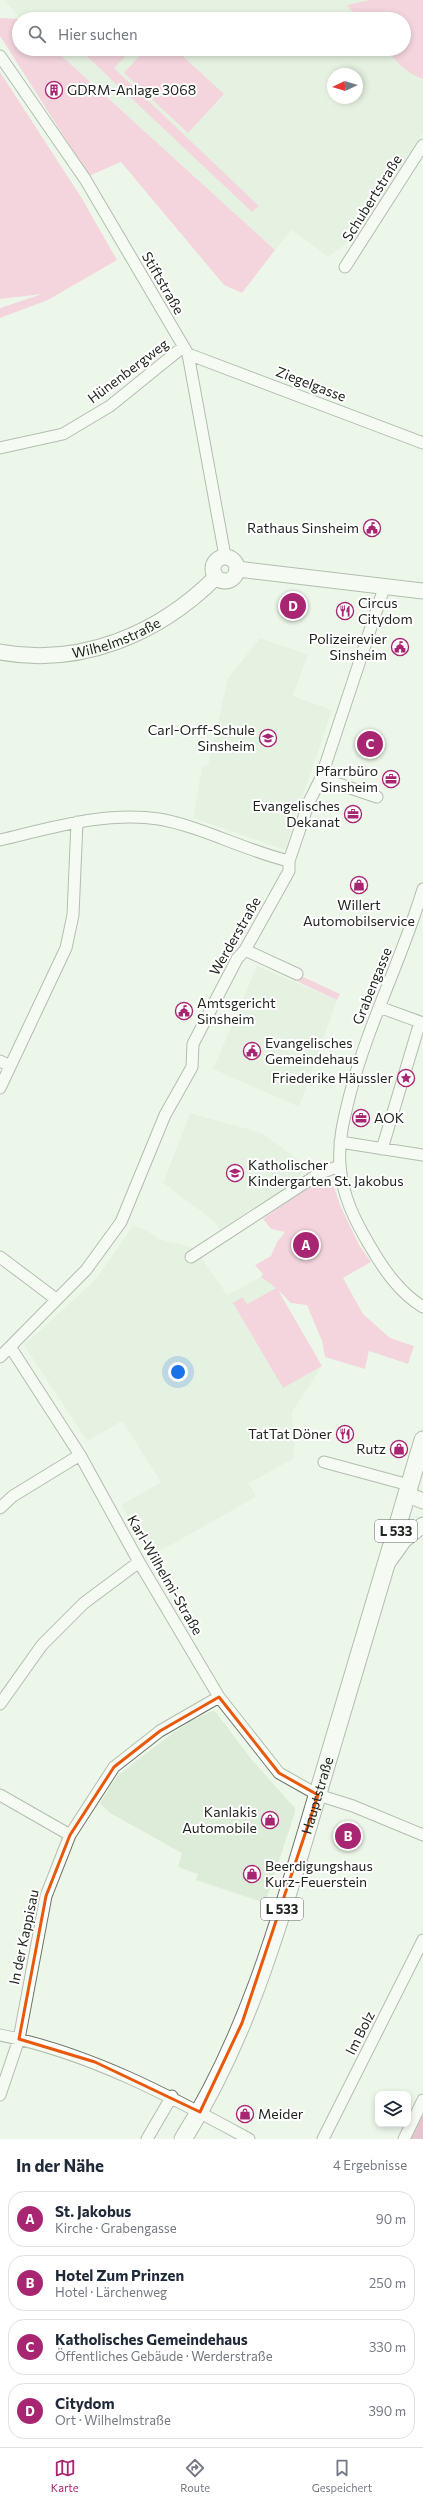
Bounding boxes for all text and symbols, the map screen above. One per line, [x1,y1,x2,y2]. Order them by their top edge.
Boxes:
search box [12,12,411,56]
icon: search [26,23,48,45]
text: Hier suchen [58,25,138,43]
north arrow [327,68,363,104]
building icon: GDRM-Anlage 3068 [44,80,64,100]
place label: GDRM-Anlage 3068 [67,81,196,98]
street label: Schubertstraße [338,151,405,244]
street label: Stiftstraße [139,248,188,317]
street label: Hünenbergweg [84,335,172,406]
street label: Ziegelgasse [274,362,349,405]
public building icon: Rathaus Sinsheim [362,518,382,538]
place label: Rathaus Sinsheim [247,519,359,536]
pin: D [280,591,306,621]
place label: Circus Citydom [358,594,413,627]
restaurant icon: Circus Citydom [335,601,355,621]
street label: Wilhelmstraße [70,614,163,661]
place label: Polizeirevier Sinsheim [309,630,387,663]
public building icon: Polizeirevier Sinsheim [390,637,410,657]
place label: Carl-Orff-Schule Sinsheim [148,721,255,754]
school or university icon: Carl-Orff-Schule Sinsheim [258,728,278,748]
pin: C [357,729,383,759]
place label: Pfarrbüro Sinsheim [316,762,378,795]
office icon: Pfarrbüro Sinsheim [381,769,401,789]
place label: Evangelisches Dekanat [252,797,340,830]
office icon: Evangelisches Dekanat [343,804,363,824]
shop icon: Willert Automobilservice [349,875,369,895]
street label: Werderstraße [205,894,264,978]
place label: Willert Automobilservice [303,896,415,929]
street label: Grabengasse [348,945,395,1027]
place label: Amtsgericht Sinsheim [197,994,276,1027]
public building icon: Amtsgericht Sinsheim [174,1001,194,1021]
place label: Evangelisches Gemeindehaus [265,1034,359,1067]
public building icon: Evangelisches Gemeindehaus [242,1041,262,1061]
place icon: Friederike Häussler [396,1068,416,1088]
place label: Friederike Häussler [272,1069,393,1086]
office icon: AOK [351,1108,371,1128]
place label: AOK [374,1109,404,1126]
place label: Katholischer Kindergarten St. Jakobus [248,1156,404,1189]
school or university icon: Katholischer Kindergarten St. Jakobus [225,1163,245,1183]
pin: A [293,1230,319,1260]
your location [168,1362,188,1382]
restaurant icon: TatTat Döner [335,1424,355,1444]
place label: TatTat Döner [248,1425,332,1442]
shop icon: Rutz [389,1439,409,1459]
place label: Rutz [356,1440,386,1457]
street label: Karl-Wilhelmi-Straße [124,1512,207,1638]
road number: L 533 [375,1520,417,1542]
street label: Hauptstraße [297,1755,336,1836]
place label: Kanlakis Automobile [182,1803,257,1836]
shop icon: Kanlakis Automobile [260,1810,280,1830]
pin: B [335,1821,361,1851]
place label: Beerdigungshaus Kurz-Feuerstein [265,1857,373,1890]
shop icon: Beerdigungshaus Kurz-Feuerstein [242,1864,262,1884]
street label: In der Kappisau [5,1888,42,1986]
road number: L 533 [261,1898,303,1920]
street label: Im Bolz [341,2008,378,2057]
map controls [375,2091,411,2127]
button: layers [375,2091,411,2127]
shop icon: Meider [235,2104,255,2124]
place label: Meider [258,2105,304,2122]
text: In der Nähe [16,2155,104,2176]
text: 4 Ergebnisse [333,2157,407,2173]
text: St. Jakobus [55,2202,131,2220]
text: A [25,2211,35,2227]
text: 90 m [376,2211,406,2227]
text: Kirche · Grabengasse [55,2220,177,2236]
text: Hotel Zum Prinzen [55,2266,184,2284]
text: B [26,2275,34,2291]
text: 250 m [369,2275,406,2291]
text: Hotel · Lärchenweg [55,2284,167,2300]
text: Katholisches Gemeindehaus [55,2330,248,2348]
text: C [26,2339,34,2355]
text: 330 m [369,2339,406,2355]
text: Öffentliches Gebäude · Werderstraße [55,2348,273,2364]
text: Citydom [55,2394,115,2412]
text: D [25,2403,35,2419]
text: 390 m [368,2403,406,2419]
text: Ort · Wilhelmstraße [55,2412,171,2428]
tab: Karte [51,2457,79,2494]
tab: Route [180,2457,210,2494]
tab: Gespeichert [312,2457,372,2494]

